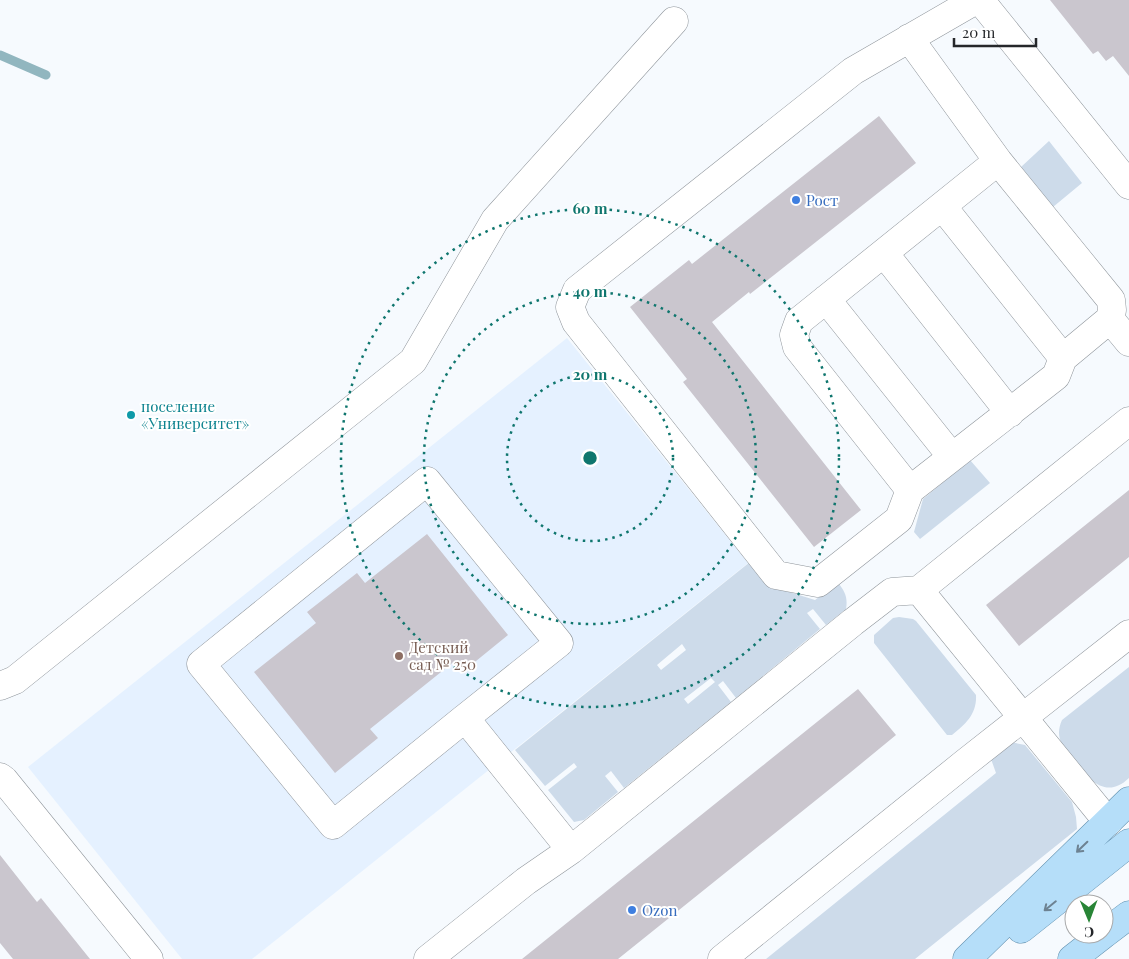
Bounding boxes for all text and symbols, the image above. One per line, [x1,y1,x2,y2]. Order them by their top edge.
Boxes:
scale bar [954,15,1036,47]
text: 20 m [962,22,996,42]
place label: Рост [806,190,838,210]
marker: Рост [790,194,802,206]
text: 60 m [572,198,608,218]
text: 40 m [573,281,608,301]
text: 20 m [573,364,608,384]
place label: поселение «Университет» [141,396,250,433]
marker: поселение «Университет» [125,409,137,421]
centre of rings [581,449,599,467]
place label: Детский сад № 250 [409,637,476,674]
marker: Детский сад № 250 [393,650,405,662]
one-way arrow [1077,841,1089,853]
north arrow [1064,894,1114,944]
place label: Ozon [642,900,677,920]
one-way arrow [1044,900,1057,911]
marker: Ozon [626,904,638,916]
text: С [1084,923,1094,942]

